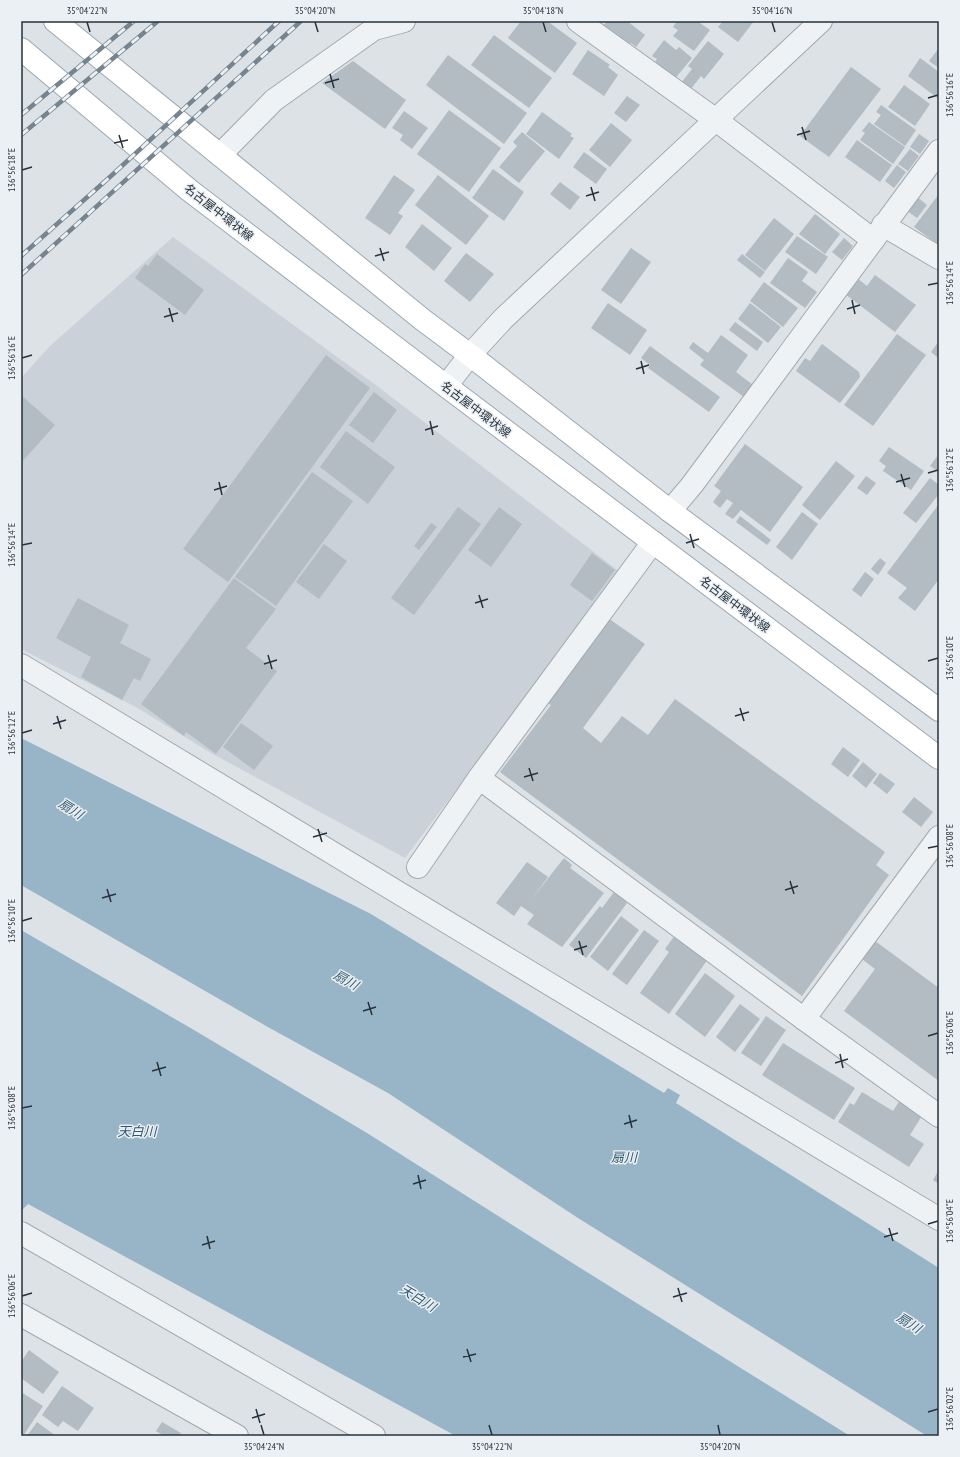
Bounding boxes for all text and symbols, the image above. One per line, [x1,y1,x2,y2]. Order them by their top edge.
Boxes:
text: 35°04'22"N [67,4,107,17]
text: 35°04'20"N [295,4,335,17]
text: 35°04'18"N [523,4,563,17]
text: 35°04'16"N [752,4,792,17]
text: 136°56'16"E [943,73,956,117]
text: 136°56'18"E [5,148,18,192]
street label: 名古屋中環状線 [181,180,257,244]
text: 136°56'14"E [943,261,956,305]
text: 136°56'16"E [5,336,18,380]
street label: 名古屋中環状線 [438,378,514,440]
text: 136°56'12"E [943,448,956,492]
text: 136°56'14"E [5,523,18,567]
street label: 名古屋中環状線 [697,573,773,635]
text: 136°56'10"E [943,636,956,680]
text: 136°56'12"E [5,711,18,755]
water label: 扇川 [55,795,88,824]
text: 136°56'08"E [943,824,956,868]
text: 136°56'10"E [5,899,18,943]
water label: 扇川 [331,966,363,995]
text: 136°56'06"E [943,1011,956,1055]
text: 136°56'08"E [5,1086,18,1130]
water label: 天白川 [117,1123,158,1140]
water label: 扇川 [611,1149,639,1166]
text: 136°56'04"E [943,1199,956,1243]
text: 136°56'06"E [5,1274,18,1318]
water label: 天白川 [397,1281,441,1316]
water label: 扇川 [893,1309,926,1338]
text: 136°56'02"E [943,1387,956,1431]
text: 35°04'24"N [244,1440,284,1453]
text: 35°04'22"N [472,1440,512,1453]
text: 35°04'20"N [700,1440,740,1453]

